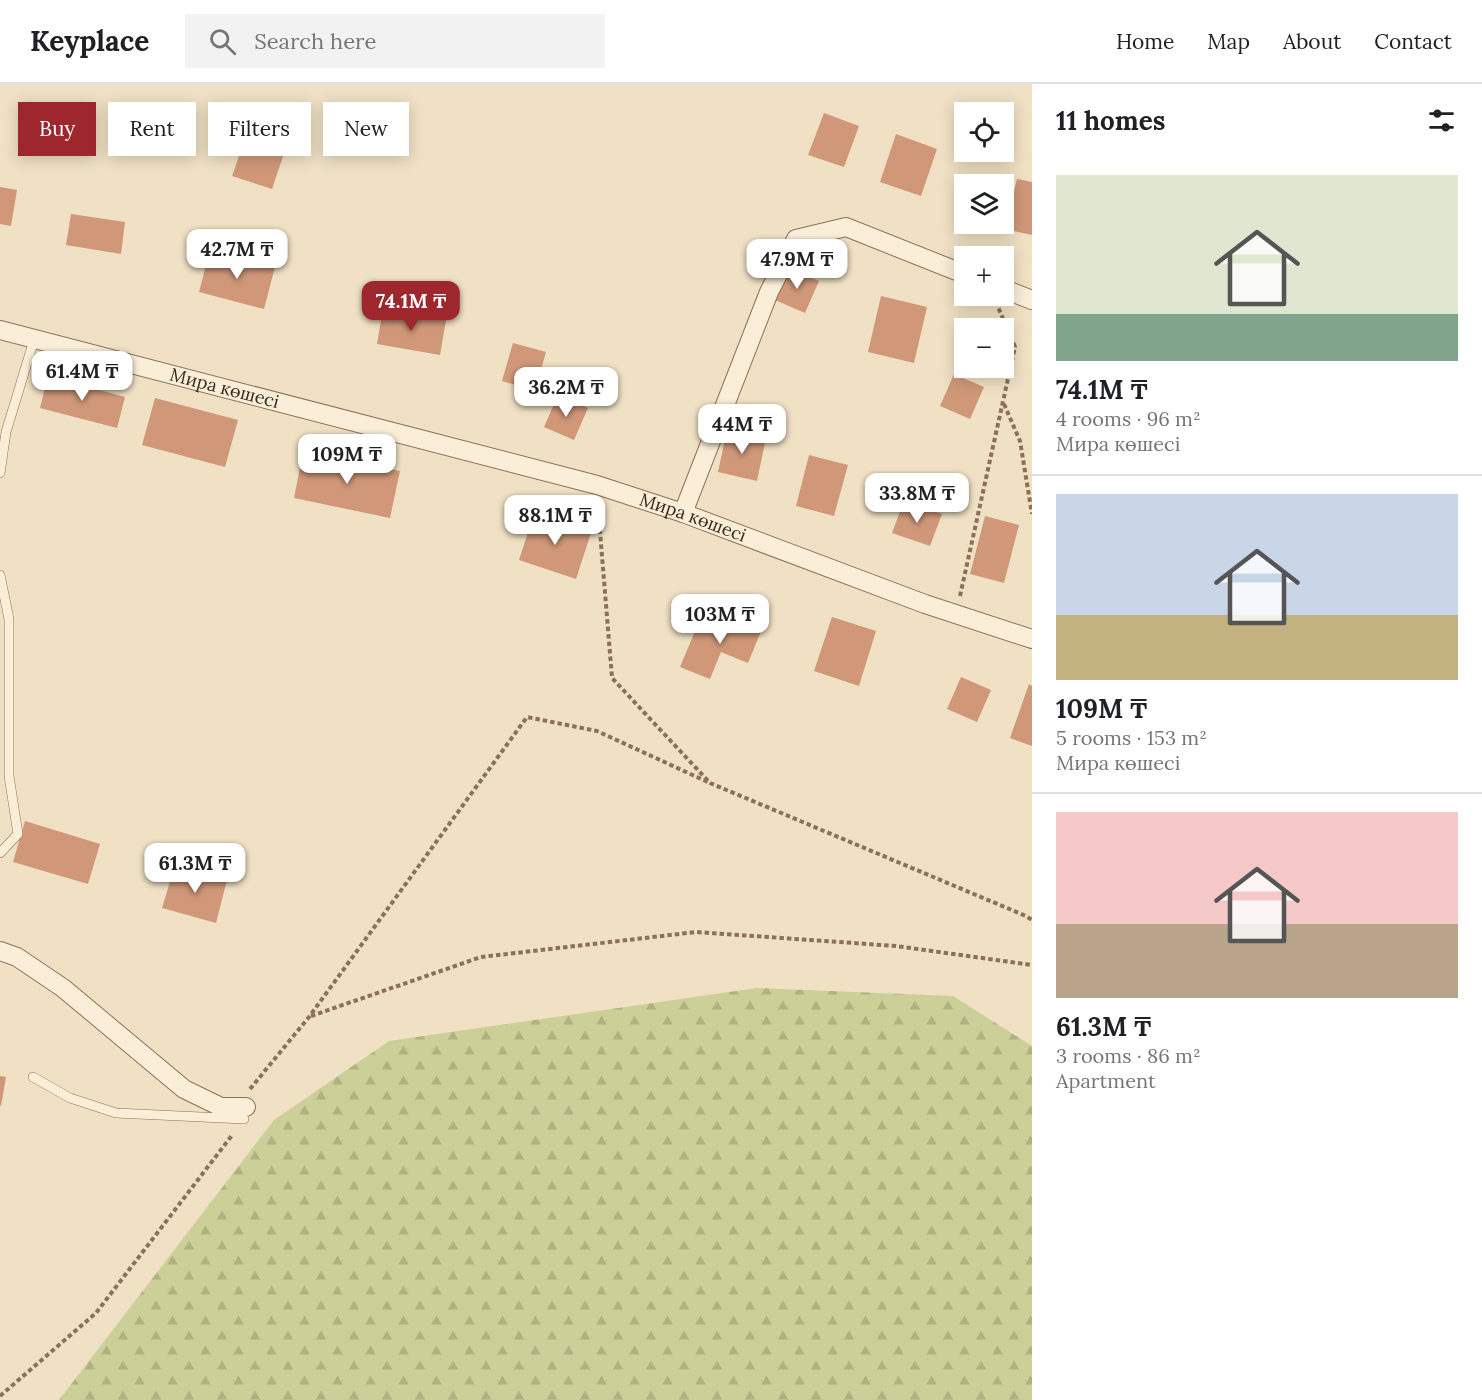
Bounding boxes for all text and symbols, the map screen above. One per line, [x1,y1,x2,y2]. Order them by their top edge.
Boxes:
search box [185,14,605,68]
text: Keyplace [30,23,149,59]
icon: search [206,25,239,58]
text: Search here [254,27,376,55]
text: Home [1116,28,1174,55]
text: Map [1207,28,1250,55]
text: About [1283,28,1341,55]
text: Contact [1374,28,1452,55]
chip: Buy [18,102,96,156]
chip: Rent [108,102,196,156]
chip: Filters [208,102,311,156]
chip: New [323,102,409,156]
map controls [954,102,1014,378]
button: locate [954,102,1014,162]
text: 11 homes [1056,104,1165,137]
icon: filters [1425,104,1458,137]
button: layers [954,174,1014,234]
icon: home [1203,214,1311,322]
pin: 42.7M ₸ [182,229,292,280]
text: 42.7M ₸ [201,236,273,261]
pin: 47.9M ₸ [742,239,852,290]
text: 47.9M ₸ [761,246,833,271]
button: + [954,246,1014,306]
pin: 74.1M ₸ [356,281,466,332]
text: 74.1M ₸ [376,288,446,313]
button: − [954,318,1014,378]
pin: 61.4M ₸ [27,351,137,402]
text: 61.4M ₸ [46,358,118,383]
street label: Мира көшесі [168,363,282,413]
pin: 36.2M ₸ [511,367,621,418]
text: 74.1M ₸ [1056,373,1148,406]
text: 36.2M ₸ [528,374,604,399]
pin: 44M ₸ [700,404,784,455]
text: 4 rooms · 96 m² [1056,406,1201,431]
text: 44M ₸ [712,411,772,436]
text: Мира көшесі [1056,431,1180,456]
pin: 109M ₸ [298,434,396,485]
text: 109M ₸ [312,441,382,466]
pin: 33.8M ₸ [862,473,972,524]
text: 33.8M ₸ [879,480,955,505]
street label: Мира көшесі [637,488,750,547]
pin: 88.1M ₸ [500,495,610,546]
text: 88.1M ₸ [518,502,592,527]
icon: home [1203,533,1311,641]
pin: 103M ₸ [671,594,769,645]
text: 103M ₸ [685,601,755,626]
text: 109M ₸ [1056,692,1147,725]
text: 5 rooms · 153 m² [1056,725,1207,750]
text: Мира көшесі [1056,750,1180,775]
pin: 61.3M ₸ [140,843,250,894]
text: 61.3M ₸ [158,850,232,875]
icon: home [1203,851,1311,959]
text: 61.3M ₸ [1056,1010,1151,1043]
text: 3 rooms · 86 m² [1056,1043,1201,1068]
text: Apartment [1056,1068,1156,1093]

